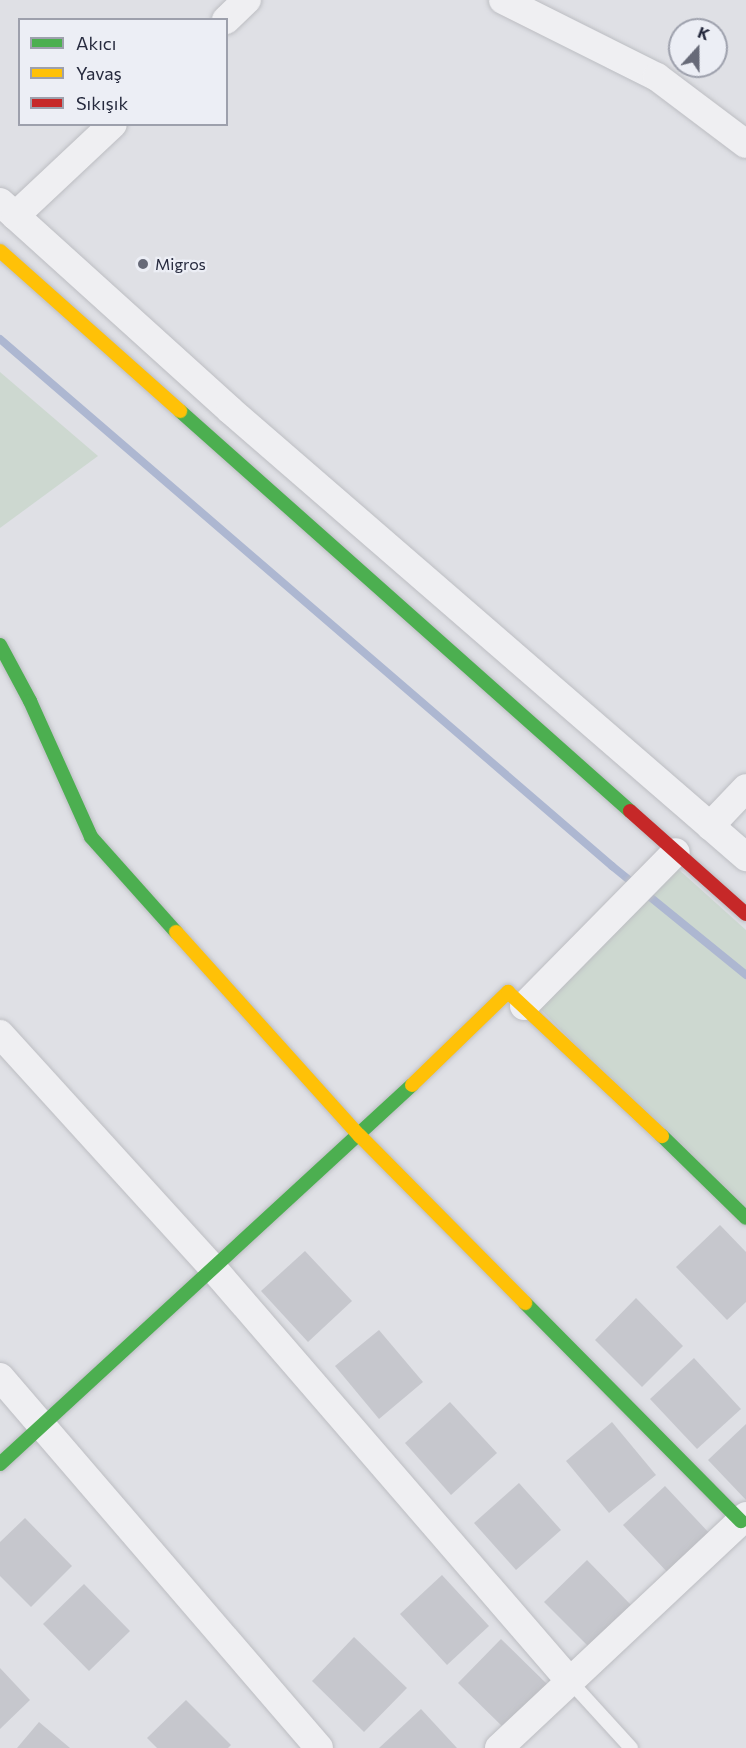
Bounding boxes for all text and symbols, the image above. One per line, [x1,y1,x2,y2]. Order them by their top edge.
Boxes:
legend [18,18,228,126]
north arrow [668,18,728,78]
text: K [695,22,713,43]
text: Akıcı [76,32,116,54]
text: Yavaş [76,62,122,84]
text: Sıkışık [76,92,128,114]
place label: Migros [155,254,206,274]
marker: Migros [136,257,150,271]

